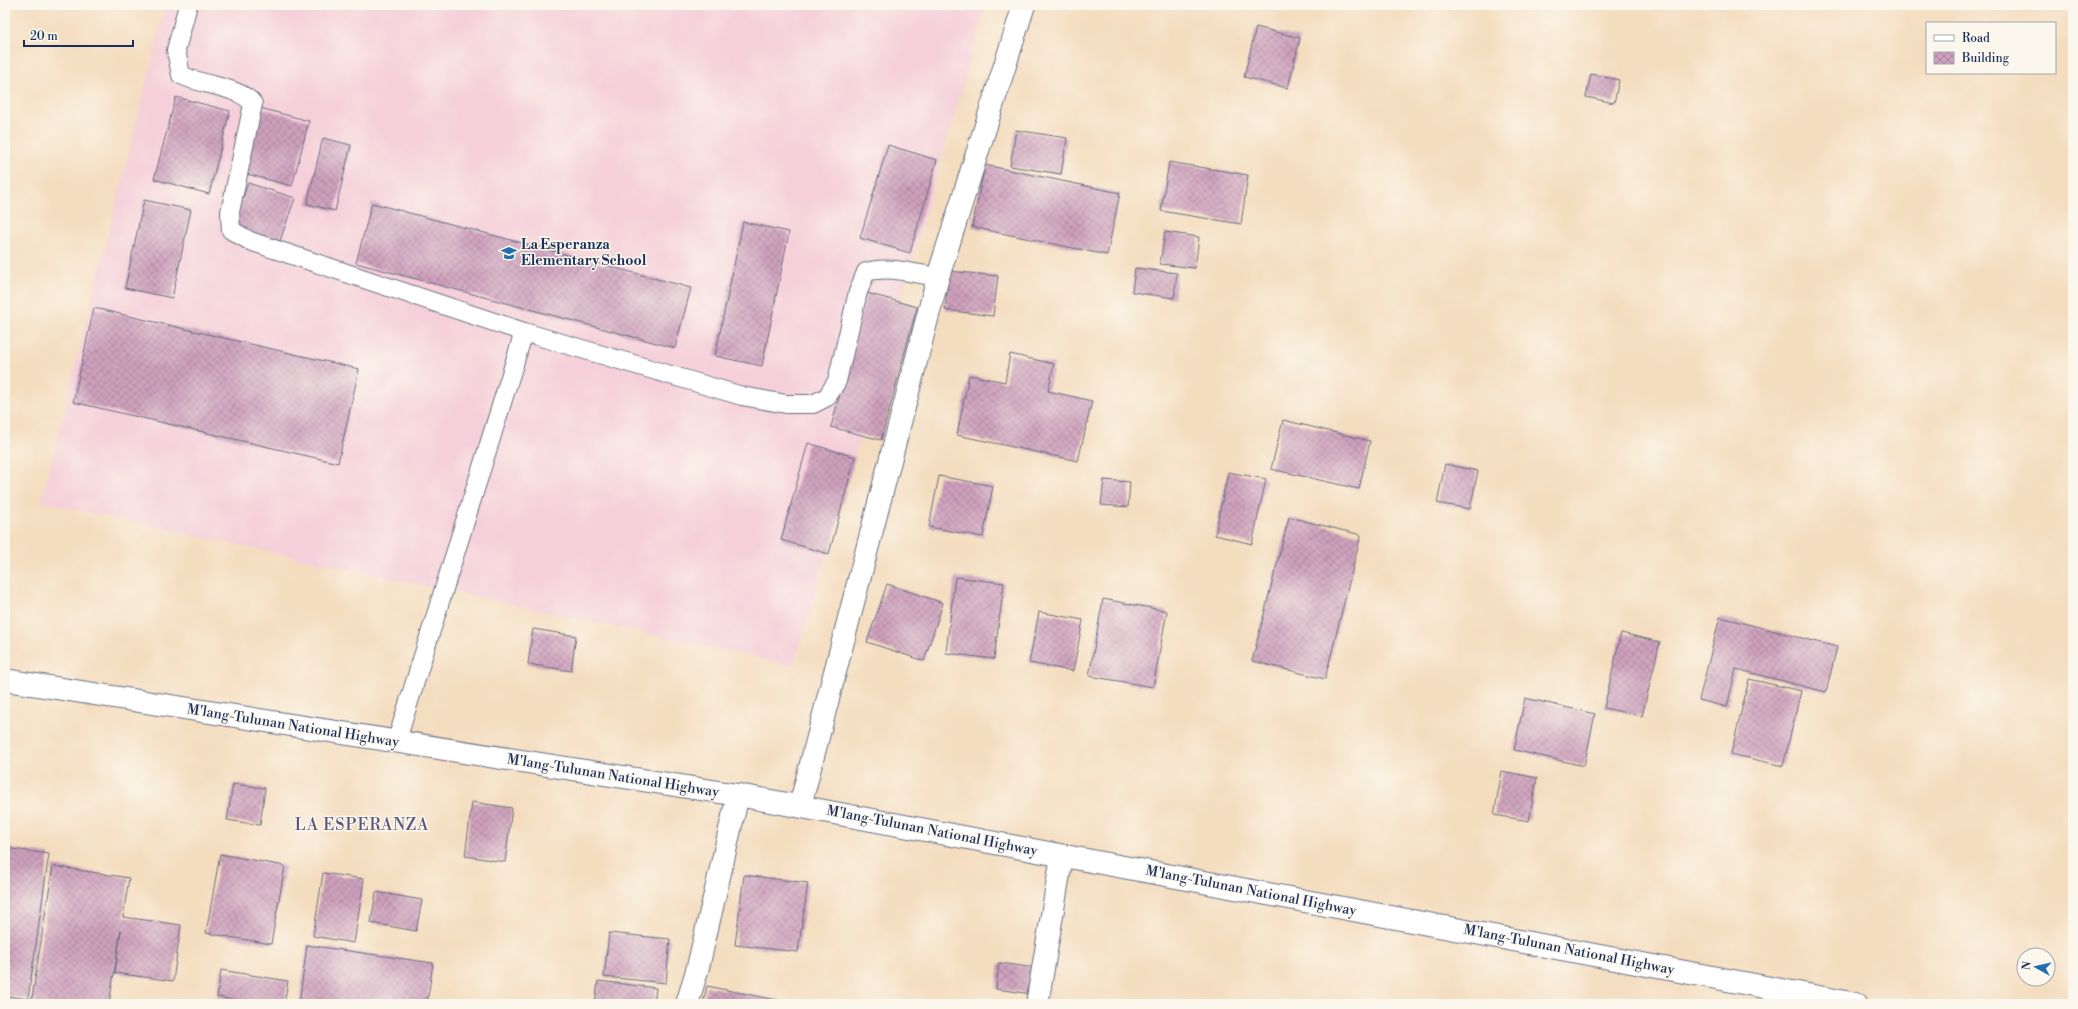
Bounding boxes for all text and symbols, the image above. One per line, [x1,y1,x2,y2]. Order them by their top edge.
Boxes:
scale bar [24,22,133,48]
legend [1926,22,2056,74]
text: 20 m [30,29,58,44]
text: Road [1962,31,1990,46]
text: Building [1961,51,2010,66]
place label: La Esperanza Elementary School [521,236,647,270]
school or university icon: La Esperanza Elementary School [500,244,518,262]
street label: M'lang-Tulunan National Highway [186,700,400,752]
street label: M'lang-Tulunan National Highway [506,750,720,802]
street label: M'lang-Tulunan National Highway [825,802,1039,860]
district label: LA ESPERANZA [295,815,429,835]
street label: M'lang-Tulunan National Highway [1144,862,1358,920]
street label: M'lang-Tulunan National Highway [1462,921,1676,979]
north arrow [2016,947,2056,987]
text: N [2020,960,2035,971]

